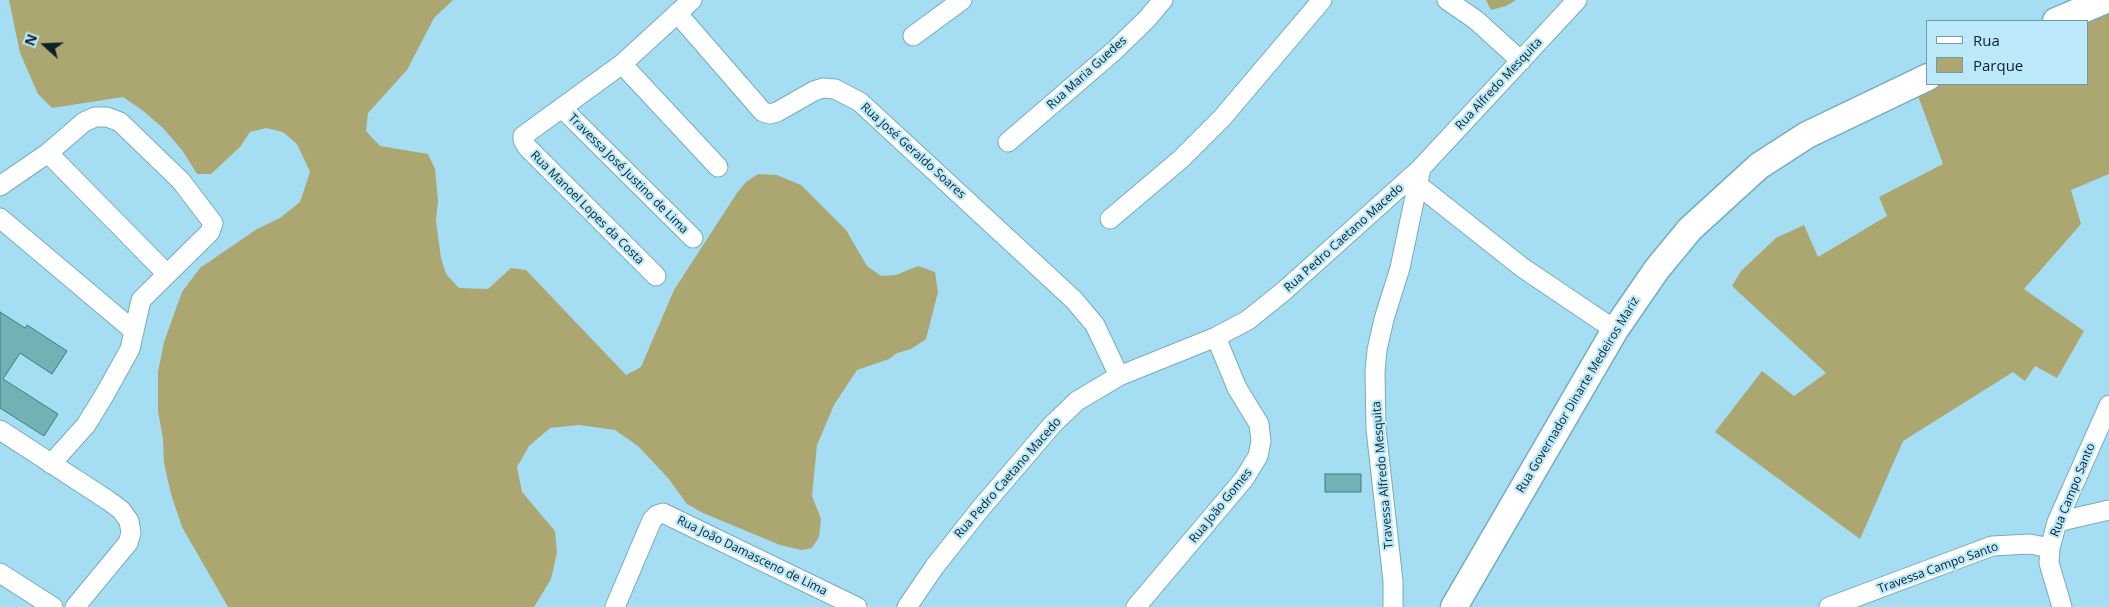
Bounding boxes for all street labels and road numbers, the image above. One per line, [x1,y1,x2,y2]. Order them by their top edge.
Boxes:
street label: Rua Maria Guedes [1044,33,1130,113]
street label: Rua Alfredo Mesquita [1453,35,1545,133]
street label: Rua José Geraldo Soares [858,100,968,202]
street label: Travessa José Justino de Lima [565,111,691,237]
street label: Rua Manoel Lopes da Costa [527,148,647,268]
street label: Rua Pedro Caetano Macedo [1282,181,1406,295]
street label: Rua Governador Dinarte Medeiros Mariz [1514,294,1642,496]
street label: Travessa Alfredo Mesquita [1369,401,1397,549]
street label: Rua Pedro Caetano Macedo [952,415,1064,541]
street label: Rua Campo Santo [2048,441,2098,539]
street label: Rua João Gomes [1187,466,1255,546]
street label: Rua João Damasceno de Lima [675,513,829,599]
street label: Travessa Campo Santo [1876,539,2000,597]

